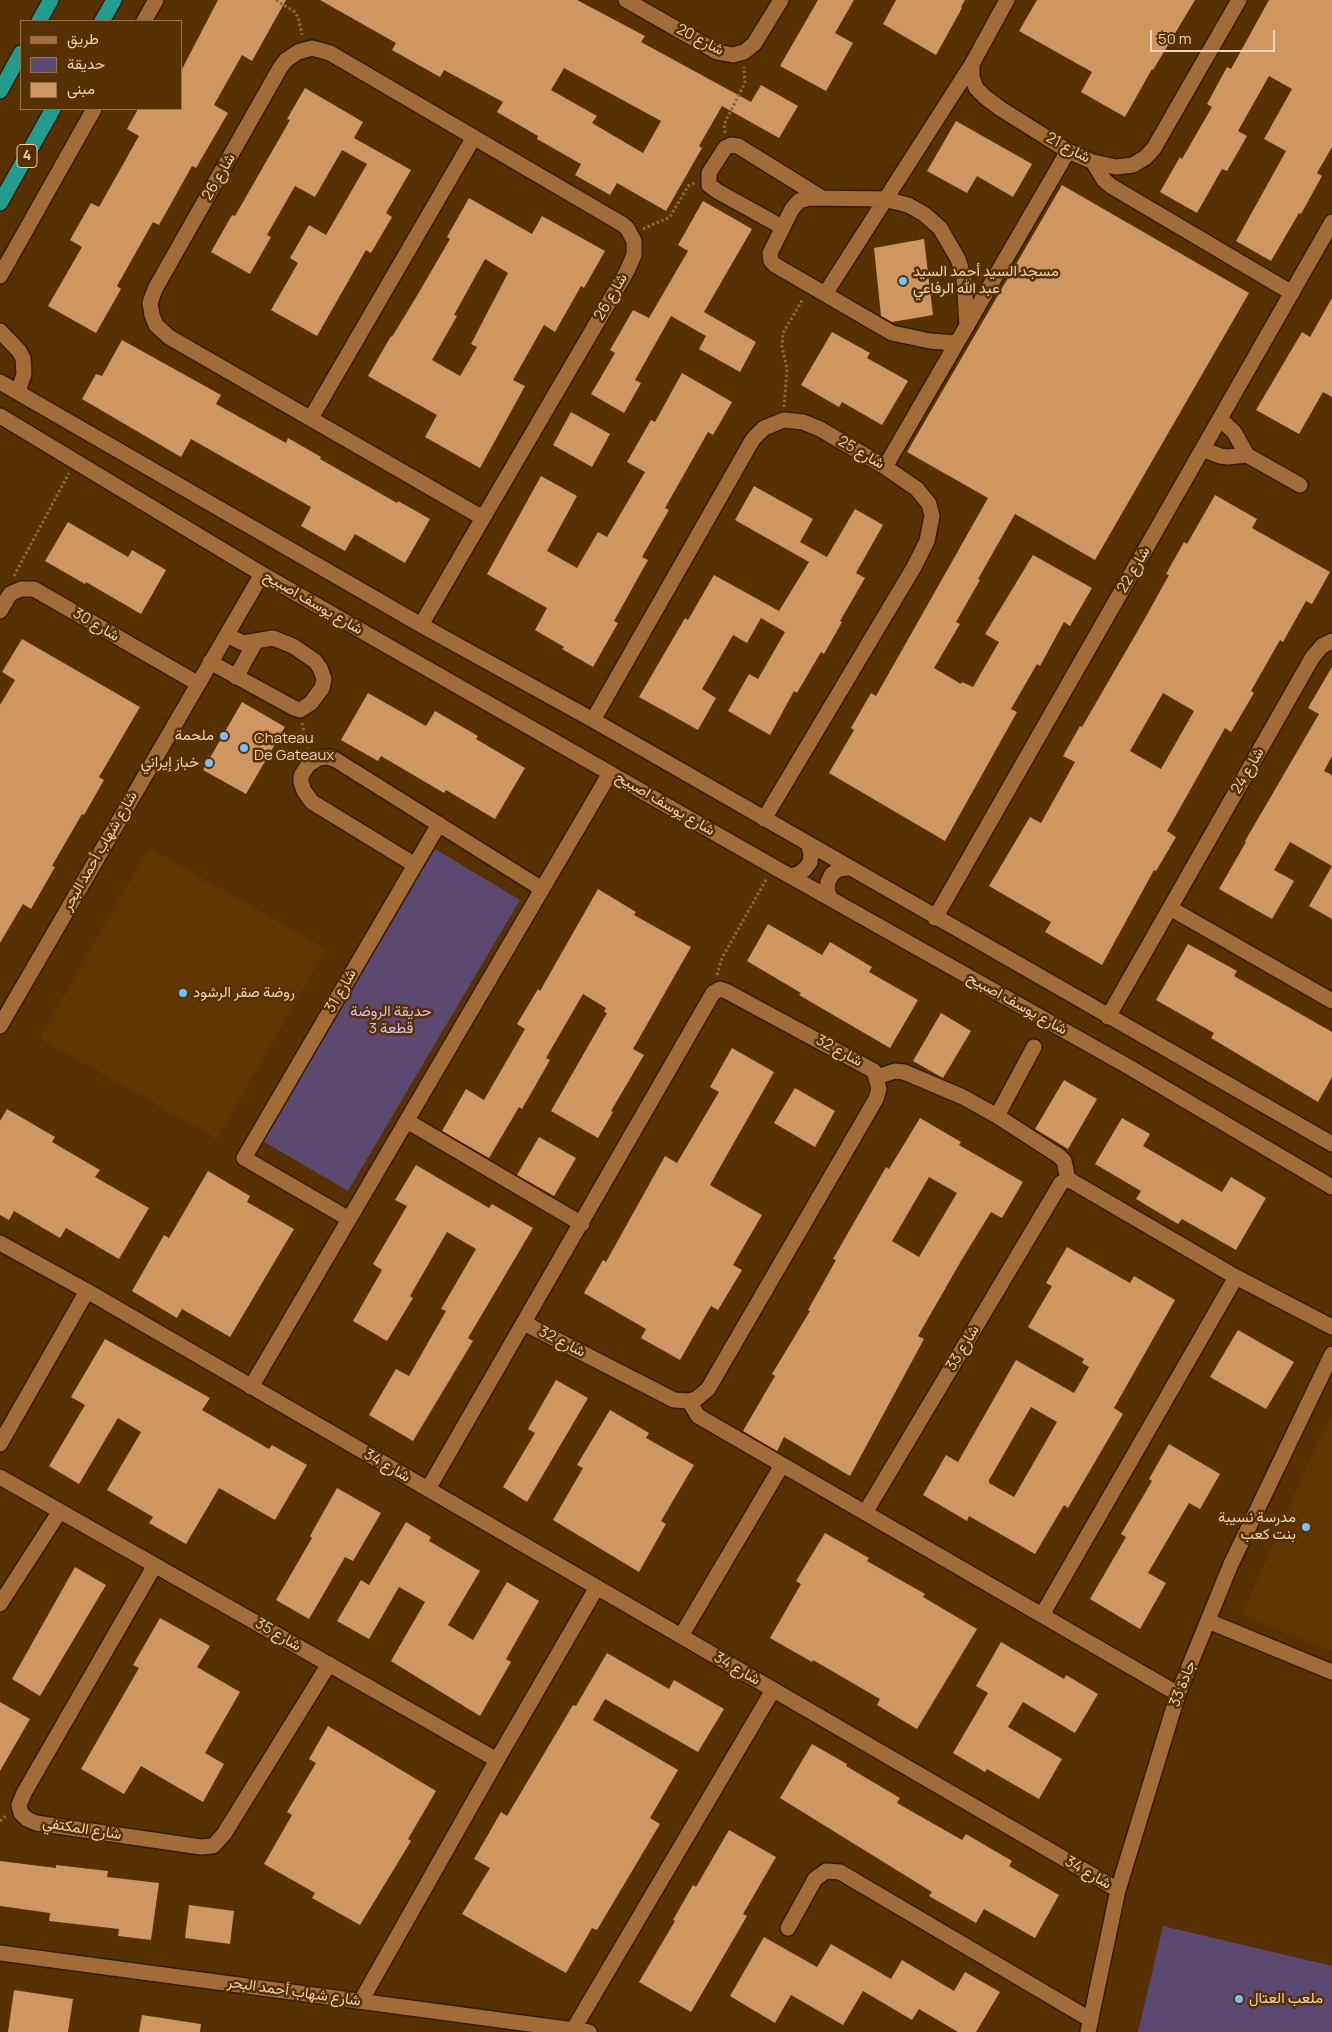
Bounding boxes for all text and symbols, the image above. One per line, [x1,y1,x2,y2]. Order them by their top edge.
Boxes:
legend [20,20,182,110]
street label: شارع 20 [673,20,727,60]
scale bar [1152,20,1277,52]
text: طريق [67,28,99,49]
text: 50 m [1158,28,1192,49]
text: حديقة [67,53,105,74]
text: مبنى [67,78,95,99]
street label: شارع 21 [1043,129,1093,167]
road number: 4 [17,144,37,168]
street label: شارع 26 [198,150,240,204]
place label: مسجد السيد أحمد السيد عبد الله الرفاعي [913,263,1059,298]
street label: شارع 26 [590,270,632,324]
marker: مسجد السيد أحمد السيد عبد الله الرفاعي [897,275,909,287]
street label: شارع 25 [835,433,887,473]
street label: شارع 22 [1114,544,1154,596]
street label: شارع يوسف اصبيح [260,567,366,639]
street label: شارع 30 [70,605,122,645]
place label: ملحمة [175,727,214,745]
marker: ملحمة [218,730,230,742]
place label: Chateau De Gateaux [254,730,334,765]
marker: Chateau De Gateaux [238,742,250,754]
street label: شارع 24 [1228,745,1268,797]
place label: خباز إيراني [141,754,199,772]
marker: خباز إيراني [203,757,215,769]
street label: شارع يوسف اصبيح [612,768,718,840]
street label: شارع شهاب أحمد البحر [59,788,141,914]
street label: شارع 31 [321,966,361,1016]
street label: شارع يوسف اصبيح [964,969,1070,1039]
place label: روضة صقر الرشود [193,984,295,1002]
marker: روضة صقر الرشود [177,987,189,999]
park label: حديقة الروضة قطعة 3 [350,1003,432,1038]
street label: شارع 32 [813,1031,865,1071]
street label: شارع 33 [942,1322,984,1374]
street label: شارع 32 [536,1323,588,1361]
street label: شارع 34 [361,1446,413,1486]
place label: مدرسة نسيبة بنت كعب [1218,1509,1296,1544]
marker: مدرسة نسيبة بنت كعب [1300,1521,1312,1533]
street label: شارع 35 [252,1615,304,1655]
street label: شارع 34 [711,1649,763,1689]
street label: جادة 33 [1166,1658,1200,1710]
street label: شارع المكتفي [41,1814,123,1844]
street label: شارع 34 [1062,1853,1114,1893]
street label: شارع شهاب أحمد البحر [226,1974,362,2010]
place label: ملعب العتال [1249,1990,1323,2008]
marker: ملعب العتال [1233,1993,1245,2005]

